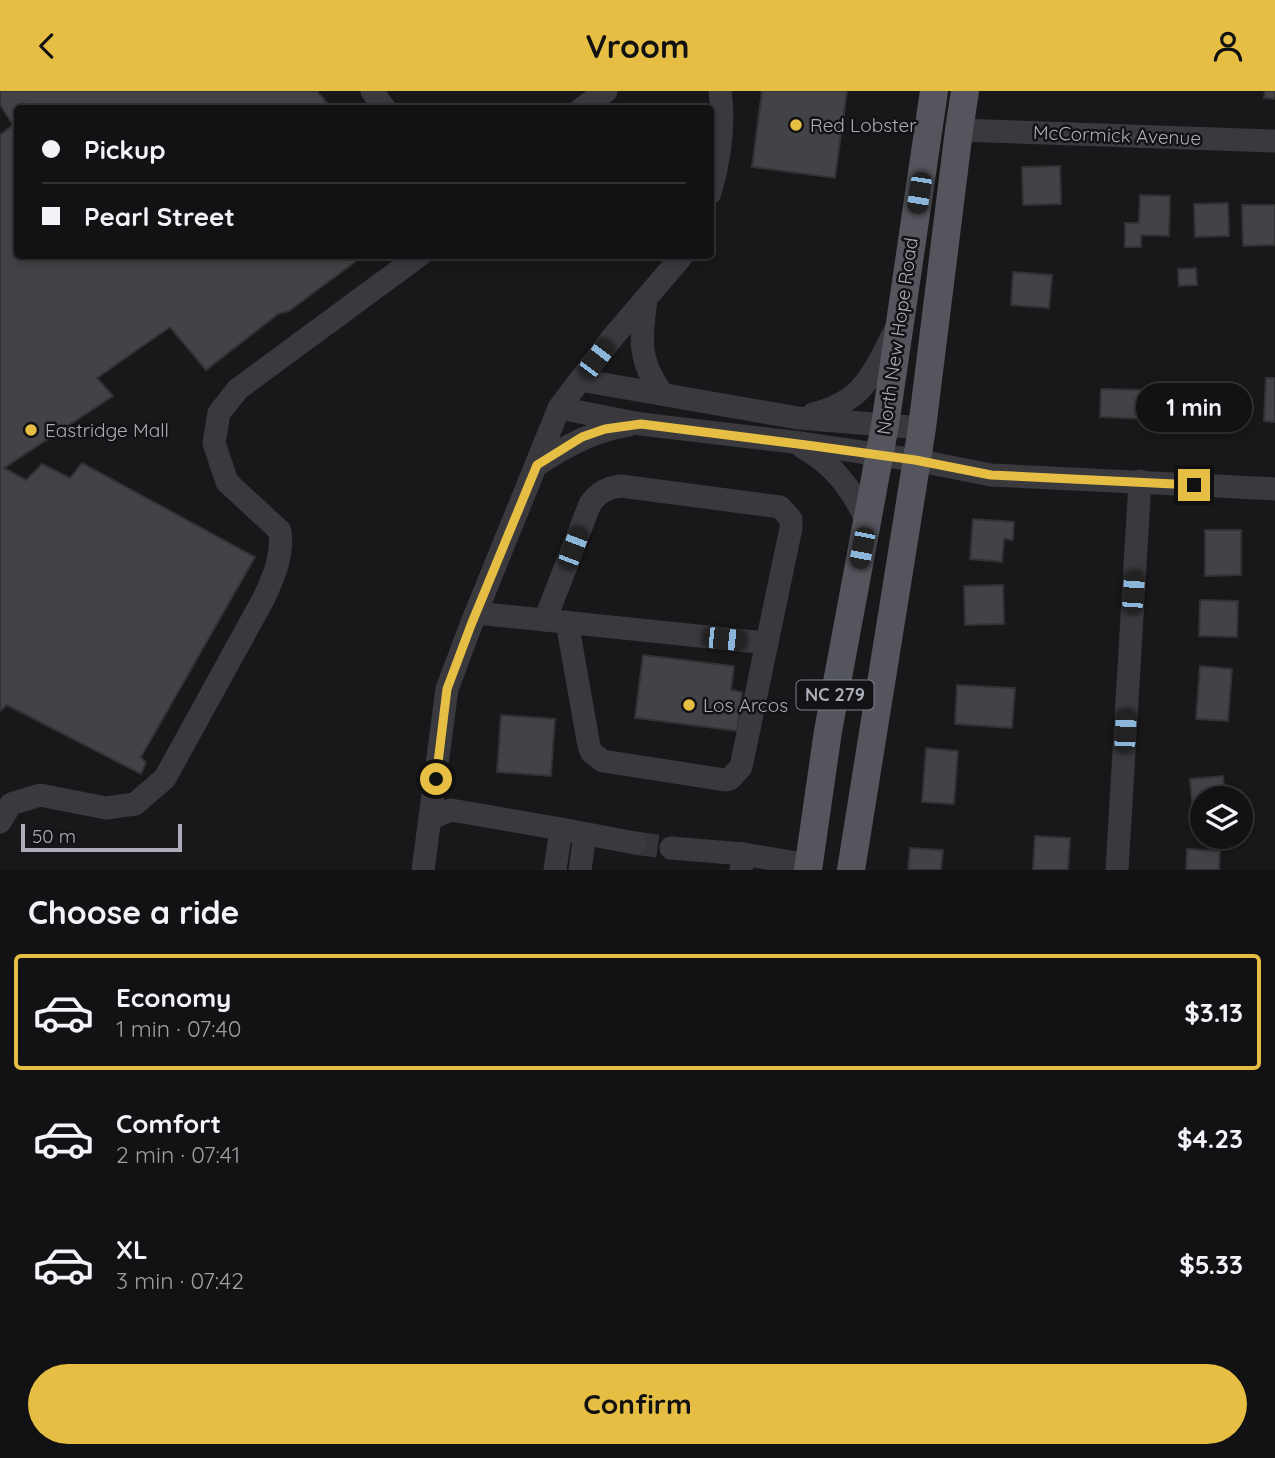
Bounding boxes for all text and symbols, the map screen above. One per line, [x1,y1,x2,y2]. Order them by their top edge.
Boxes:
text: Vroom [586,26,689,66]
icon: back [28,27,66,65]
icon: person [1209,27,1247,65]
place label: Red Lobster [810,113,917,137]
marker: Red Lobster [788,117,804,133]
street label: McCormick Avenue [1032,120,1202,150]
text: Pickup [84,133,166,166]
car [906,171,933,215]
text: Pearl Street [84,200,235,233]
street label: North New Hope Road [871,236,923,436]
car [575,336,618,382]
callout: 1 min [1136,383,1252,433]
text: 1 min [1166,393,1222,422]
place label: Eastridge Mall [45,418,169,442]
marker: Eastridge Mall [23,422,39,438]
route end [1178,469,1210,501]
car [556,525,591,571]
car [848,525,877,571]
car [1122,570,1145,614]
car [703,626,746,652]
road number: NC 279 [796,681,874,709]
place label: Los Arcos [703,693,788,717]
marker: Los Arcos [681,697,697,713]
car [1114,709,1137,753]
route start [420,763,452,795]
map controls [1190,786,1253,849]
button: layers [1190,786,1253,849]
scale bar [21,821,182,853]
text: 50 m [32,824,76,848]
text: Choose a ride [28,892,240,932]
icon: car [32,981,95,1044]
text: Economy [116,981,231,1014]
text: $3.13 [1184,996,1243,1029]
text: 1 min · 07:40 [116,1014,241,1043]
icon: car [32,1107,95,1170]
text: Comfort [116,1107,221,1140]
text: $4.23 [1177,1122,1243,1155]
text: 2 min · 07:41 [116,1140,240,1169]
icon: car [32,1233,95,1296]
text: XL [116,1233,148,1266]
text: $5.33 [1179,1248,1243,1281]
text: 3 min · 07:42 [116,1266,244,1295]
button: Confirm [28,1364,1247,1444]

